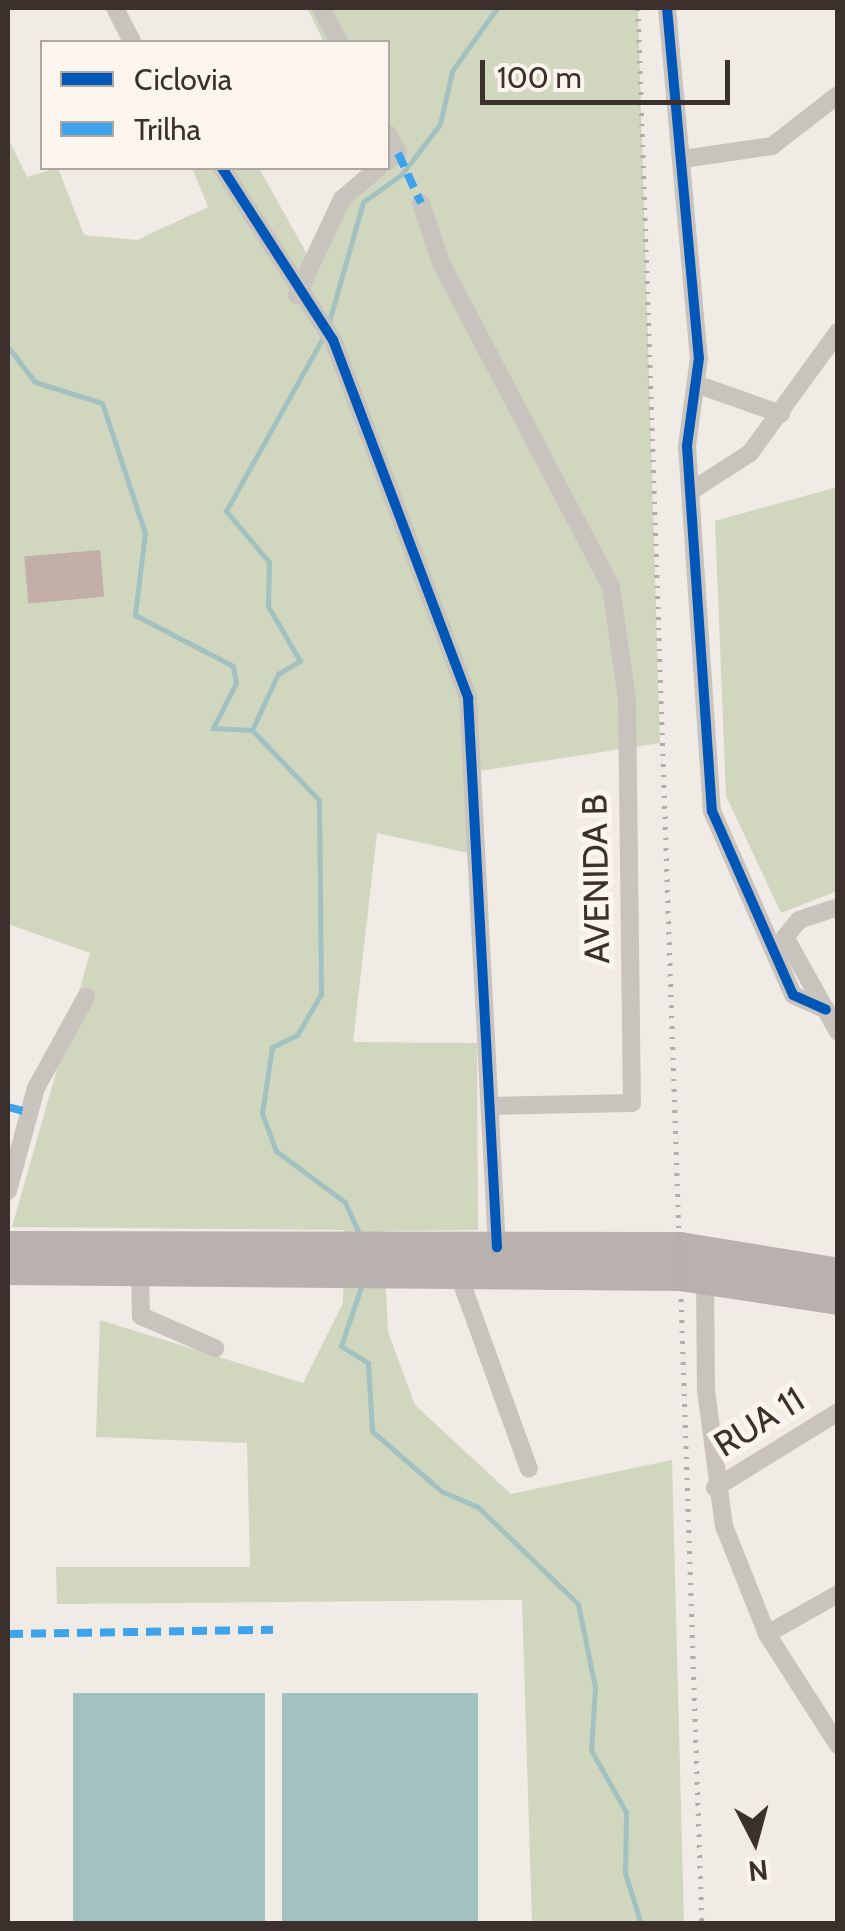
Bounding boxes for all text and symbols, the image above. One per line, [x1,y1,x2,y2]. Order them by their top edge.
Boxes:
legend [40,40,390,170]
scale bar [485,40,735,102]
text: 100 m [497,59,582,96]
text: Ciclovia [134,61,232,98]
text: Trilha [134,111,201,148]
street label: AVENIDA B [574,794,618,964]
street label: RUA 11 [706,1378,812,1466]
north arrow [705,1791,805,1891]
text: N [747,1853,770,1889]

